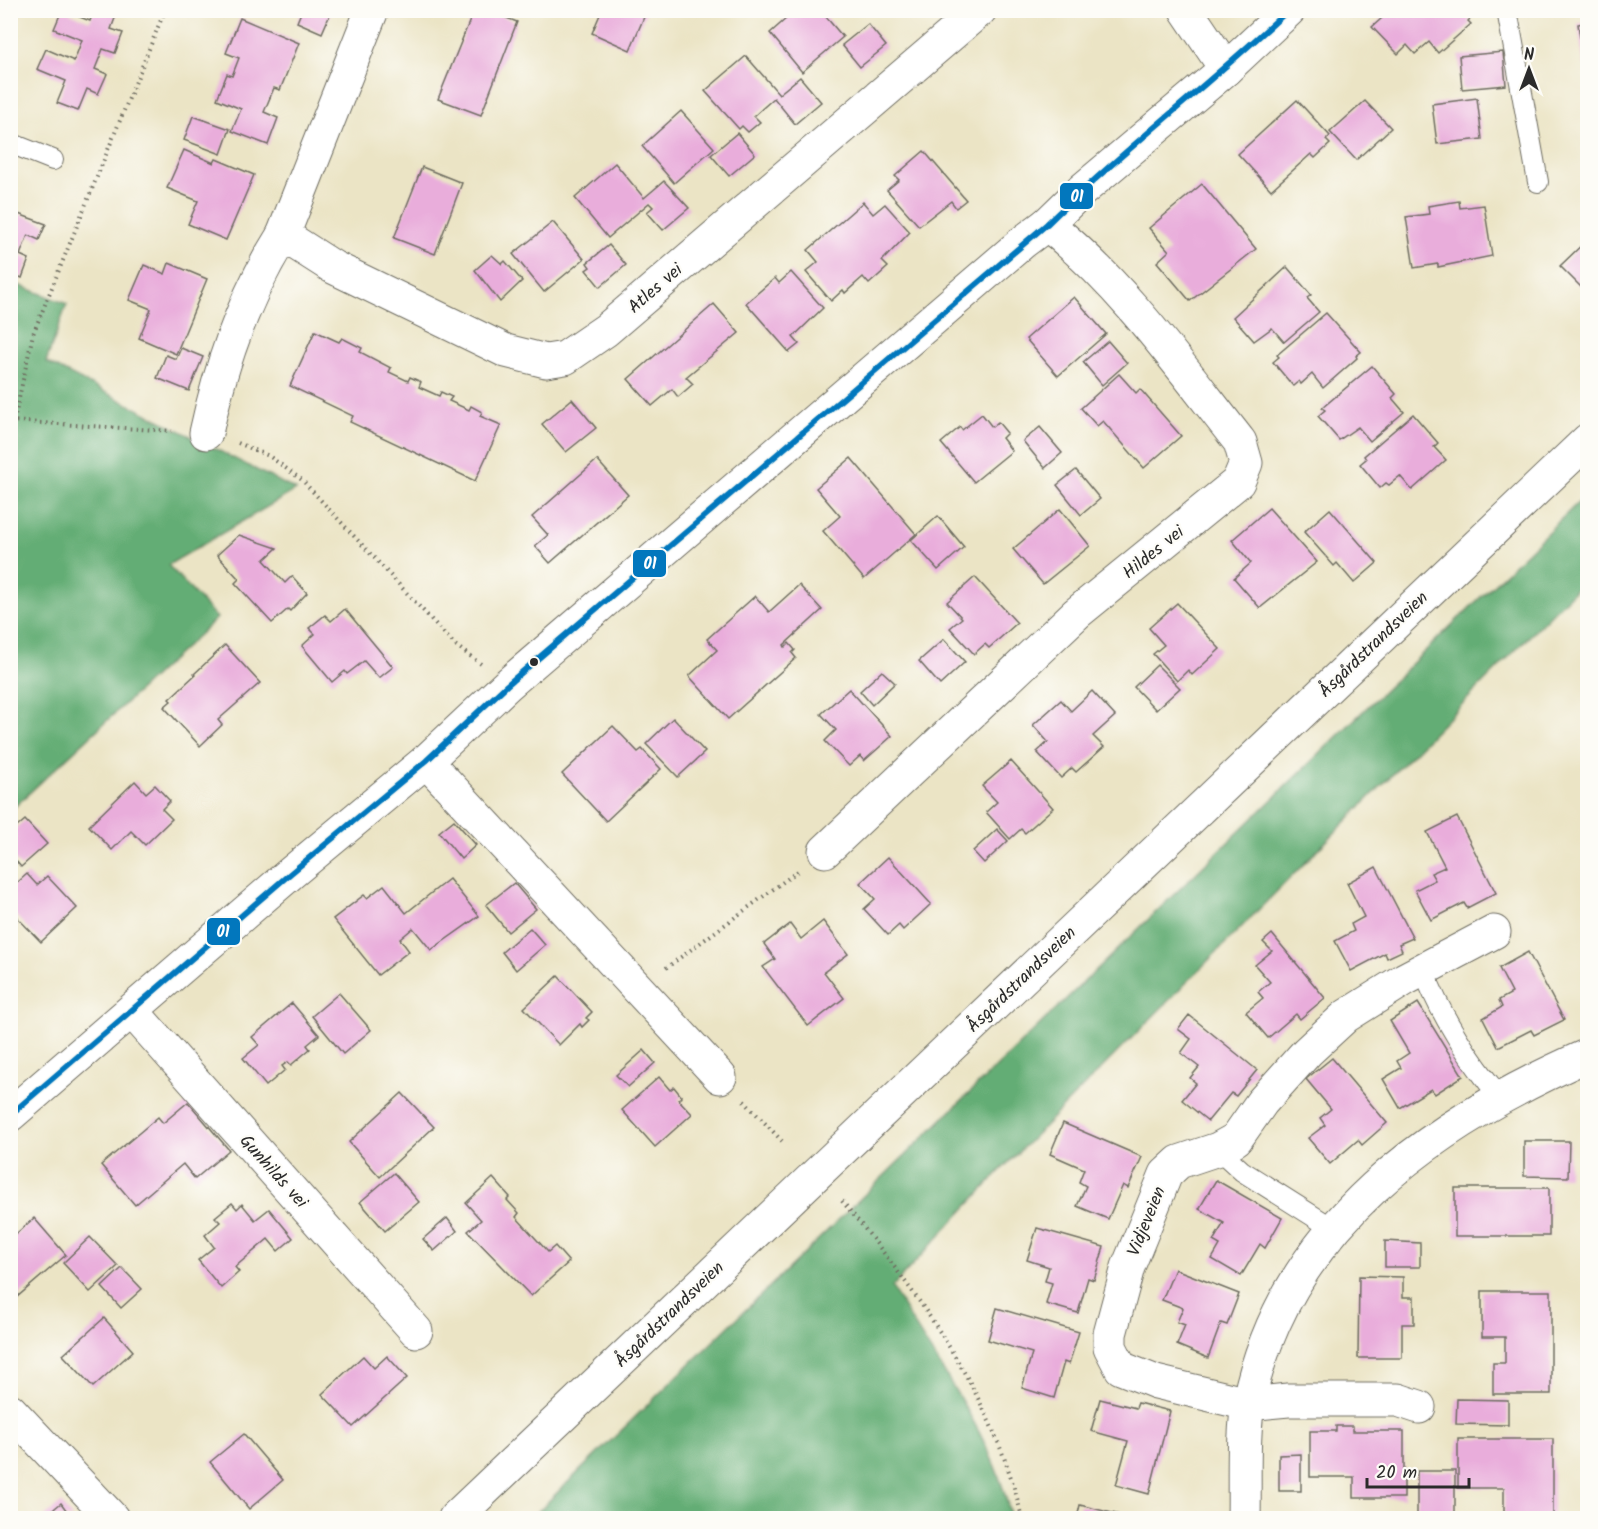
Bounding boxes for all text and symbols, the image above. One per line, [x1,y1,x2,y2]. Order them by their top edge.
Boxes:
north arrow [1499,39,1559,99]
text: N [1524,43,1534,68]
line badge: 01 [1059,182,1094,210]
text: 01 [1070,185,1084,210]
street label: Atles vei [622,256,691,321]
street label: Hildes vei [1117,519,1192,587]
line badge: 01 [632,549,667,578]
text: 01 [643,552,657,577]
street label: Åsgårdstrandsveien [1312,585,1436,705]
unlabelled marker [528,656,540,668]
line badge: 01 [206,917,241,946]
text: 01 [216,920,230,945]
street label: Åsgårdstrandsveien [960,920,1084,1040]
street label: Gunhilds vei [232,1128,315,1216]
street label: Vidjeveien [1120,1182,1175,1261]
street label: Åsgårdstrandsveien [608,1255,732,1375]
scale bar [1367,1451,1469,1489]
text: 20 m [1376,1459,1417,1488]

